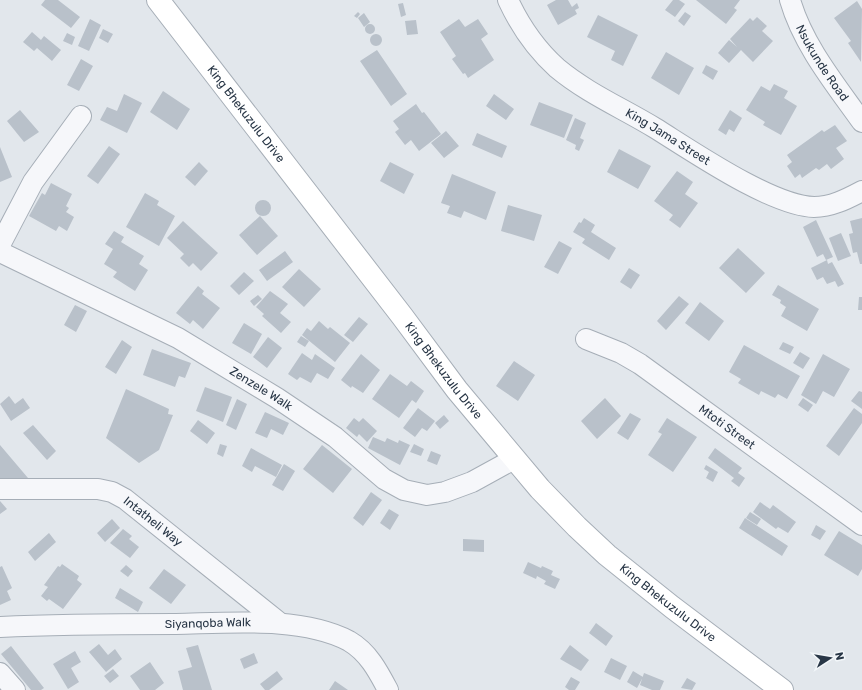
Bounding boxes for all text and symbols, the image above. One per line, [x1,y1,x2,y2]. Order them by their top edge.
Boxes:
street label: Nsukunde Road [793,22,852,104]
street label: King Bhekuzulu Drive [204,63,288,165]
street label: King Jama Street [623,106,713,168]
street label: King Bhekuzulu Drive [402,319,486,422]
street label: Zenzele Walk [227,364,296,414]
street label: Mtoti Street [696,402,758,452]
street label: Intatheli Way [121,494,186,549]
street label: King Bhekuzulu Drive [617,561,719,645]
street label: Siyanqoba Walk [165,615,252,631]
north arrow [810,638,850,678]
text: N [832,651,846,661]

